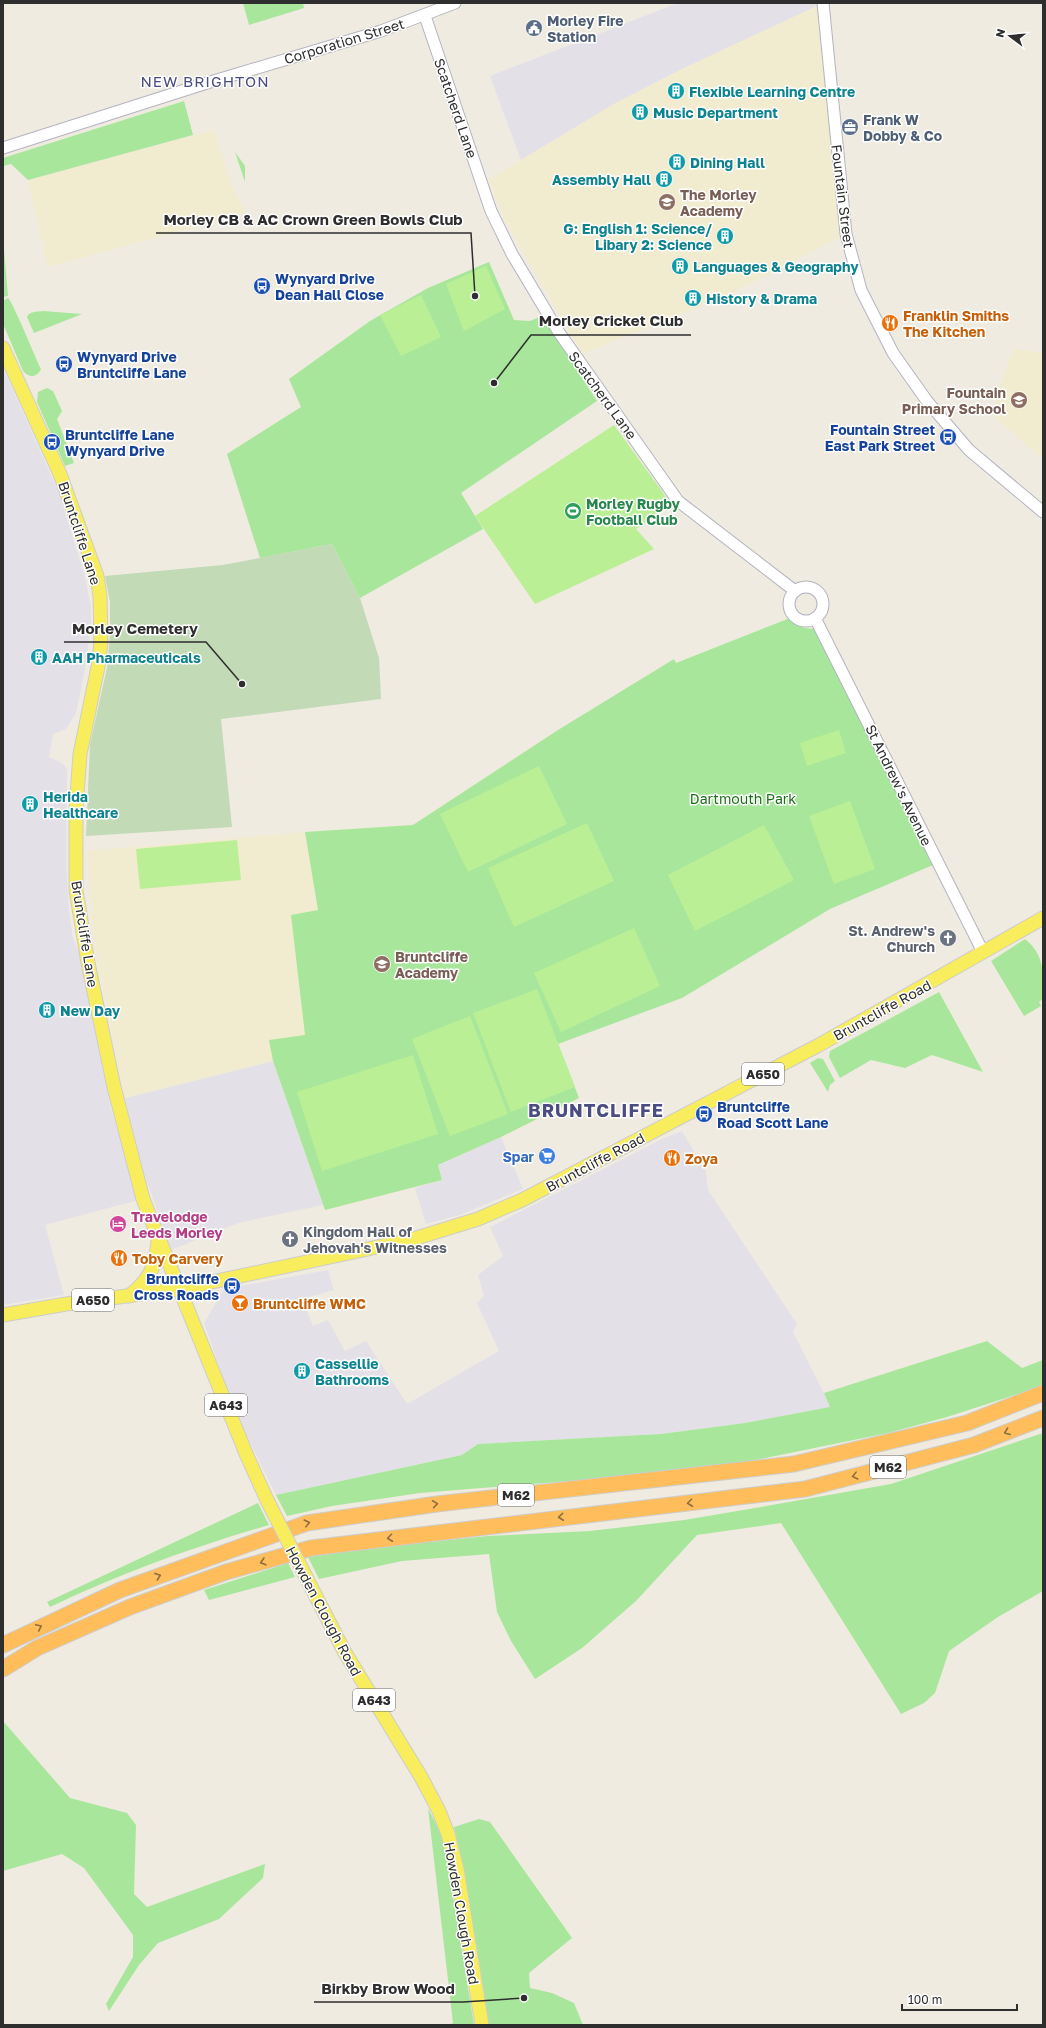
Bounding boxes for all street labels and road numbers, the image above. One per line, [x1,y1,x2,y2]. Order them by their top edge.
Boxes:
street label: Corporation Street [282,15,406,67]
street label: Scatcherd Lane [431,56,481,160]
street label: Fountain Street [828,143,858,249]
street label: Scatcherd Lane [565,348,641,442]
street label: Bruntcliffe Lane [55,479,105,587]
street label: St Andrew's Avenue [862,722,936,848]
street label: Bruntcliffe Lane [68,879,102,989]
street label: Bruntcliffe Road [830,976,934,1044]
road number: A650 [742,1063,784,1085]
street label: Bruntcliffe Road [543,1129,647,1195]
road number: A650 [72,1289,114,1311]
road number: A643 [205,1394,247,1416]
road number: M62 [870,1456,906,1478]
road number: M62 [498,1484,534,1506]
street label: Howden Clough Road [283,1543,365,1679]
road number: A643 [353,1689,395,1711]
street label: Howden Clough Road [441,1840,483,1986]

